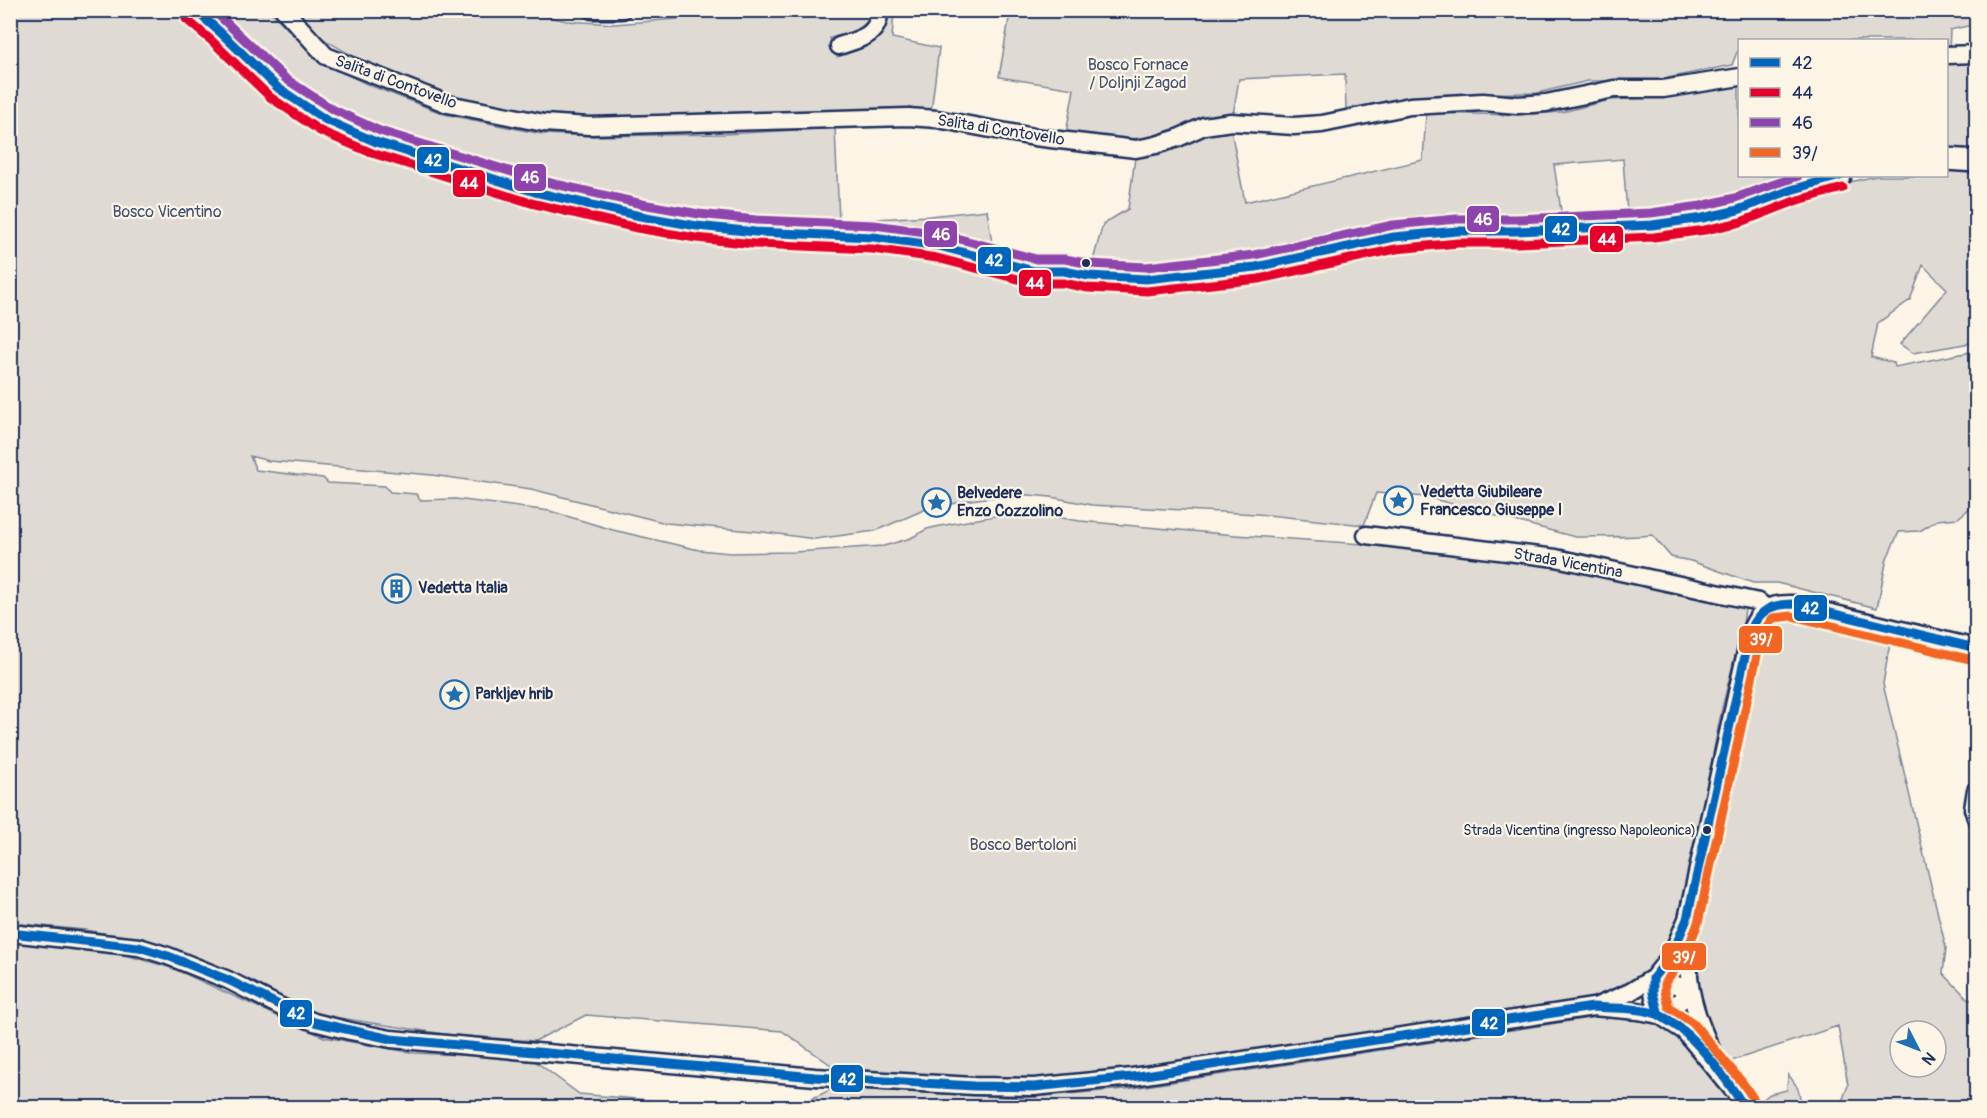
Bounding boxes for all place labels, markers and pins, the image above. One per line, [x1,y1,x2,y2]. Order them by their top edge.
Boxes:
unlabelled marker [1080,257,1092,269]
place label: Vedetta Giubileare Francesco Giuseppe I [1420,482,1562,520]
place label: Belvedere Enzo Cozzolino [957,483,1063,521]
place icon: Vedetta Giubileare Francesco Giuseppe I [1383,485,1415,517]
place icon: Belvedere Enzo Cozzolino [920,486,952,518]
building icon: Vedetta Italia [381,572,413,604]
place label: Vedetta Italia [418,578,508,598]
place icon: Parkljev hrib [438,678,470,710]
place label: Parkljev hrib [475,684,553,704]
place label: Strada Vicentina (ingresso Napoleonica) [1463,822,1696,839]
marker: Strada Vicentina (ingresso Napoleonica) [1701,824,1713,836]

